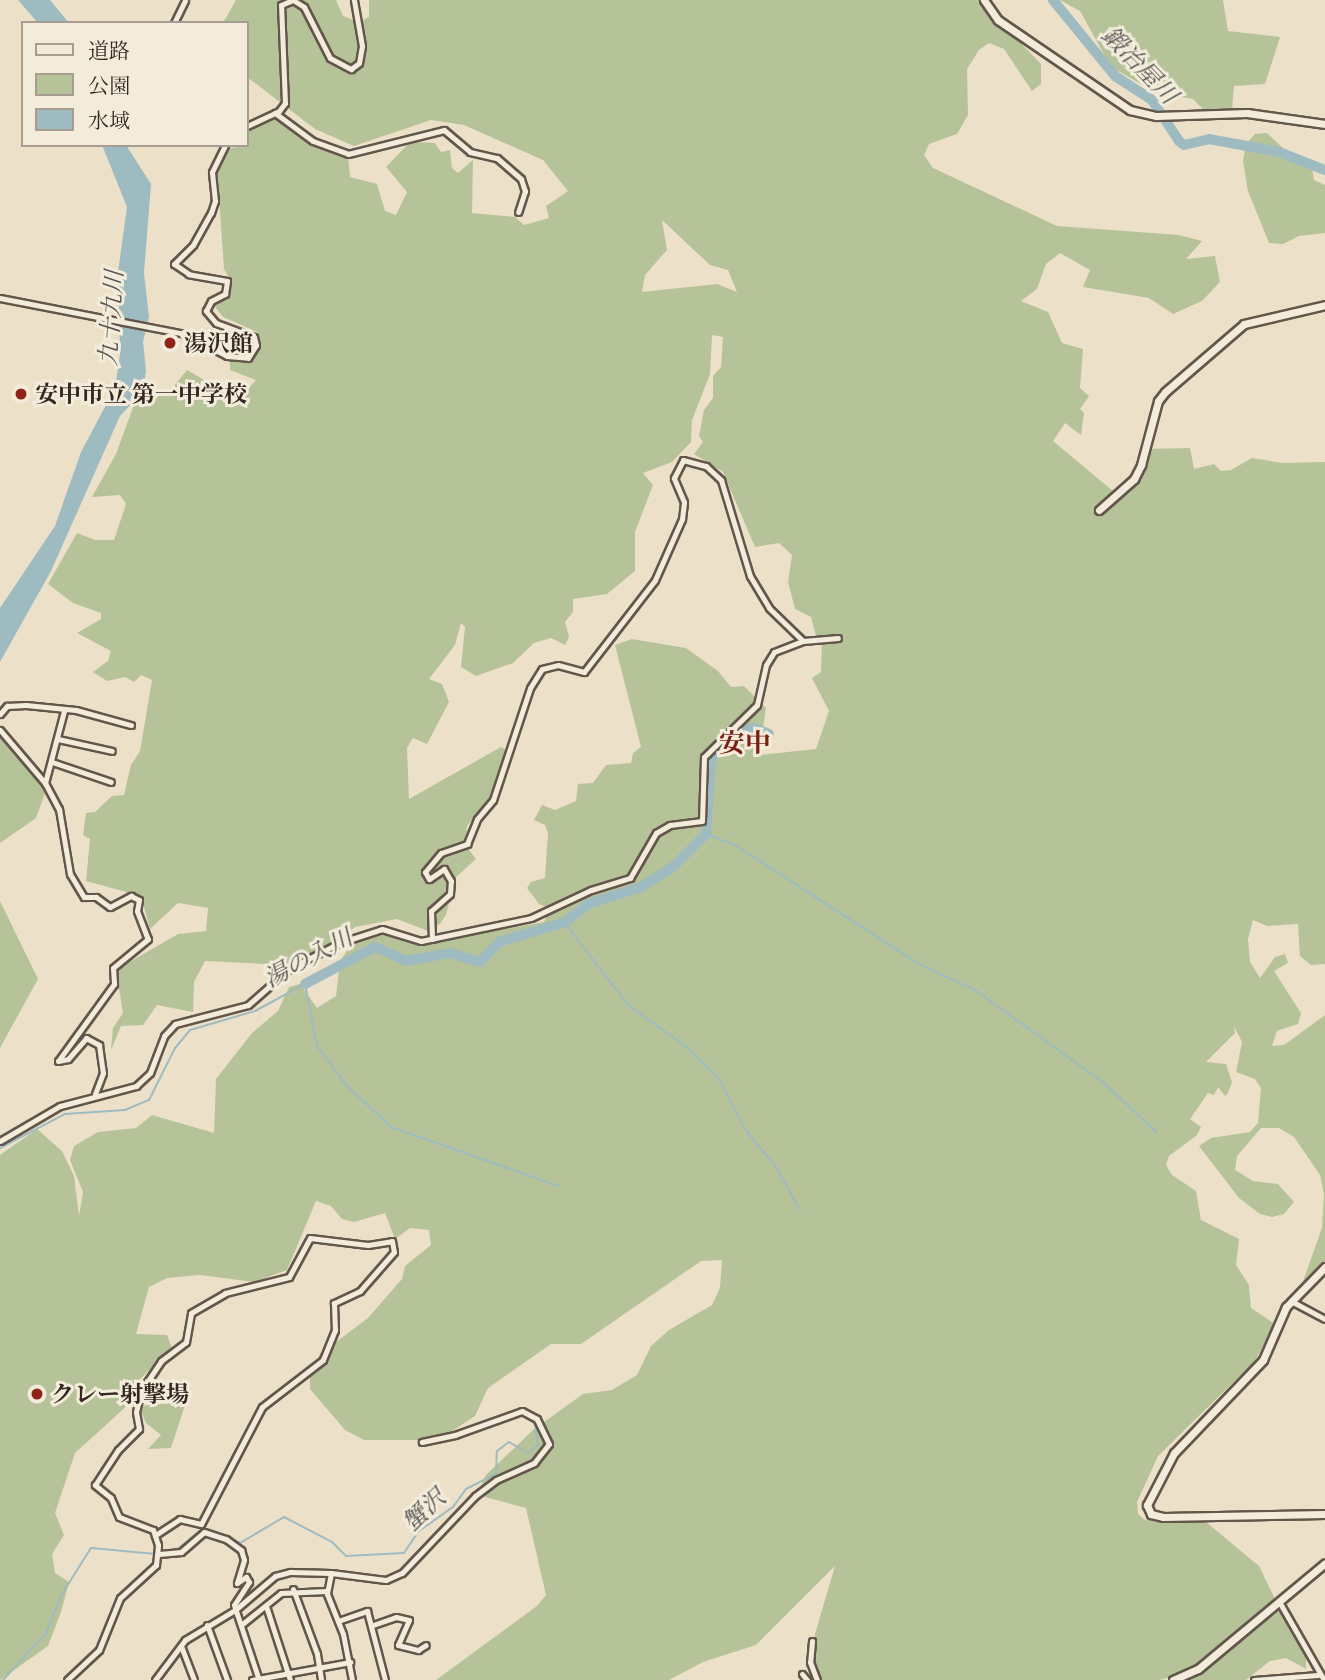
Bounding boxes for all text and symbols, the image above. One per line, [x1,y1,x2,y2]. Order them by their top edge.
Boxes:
water label: 鍛冶屋川 [1096,20,1184,110]
legend [21,21,248,147]
text: 道路 [88,35,130,66]
text: 公園 [88,70,130,101]
text: 水域 [88,105,130,136]
water label: 九十九川 [93,269,129,367]
place label: 湯沢館 [184,329,253,357]
marker: 湯沢館 [162,335,178,351]
place label: 安中市立 第一中学校 [35,380,247,408]
marker: 安中市立 第一中学校 [13,386,29,402]
district label: 安中 [719,727,771,759]
water label: 湯の入川 [259,923,357,993]
place label: クレー射撃場 [51,1380,189,1408]
marker: クレー射撃場 [29,1386,45,1402]
water label: 蟹沢 [397,1483,451,1537]

